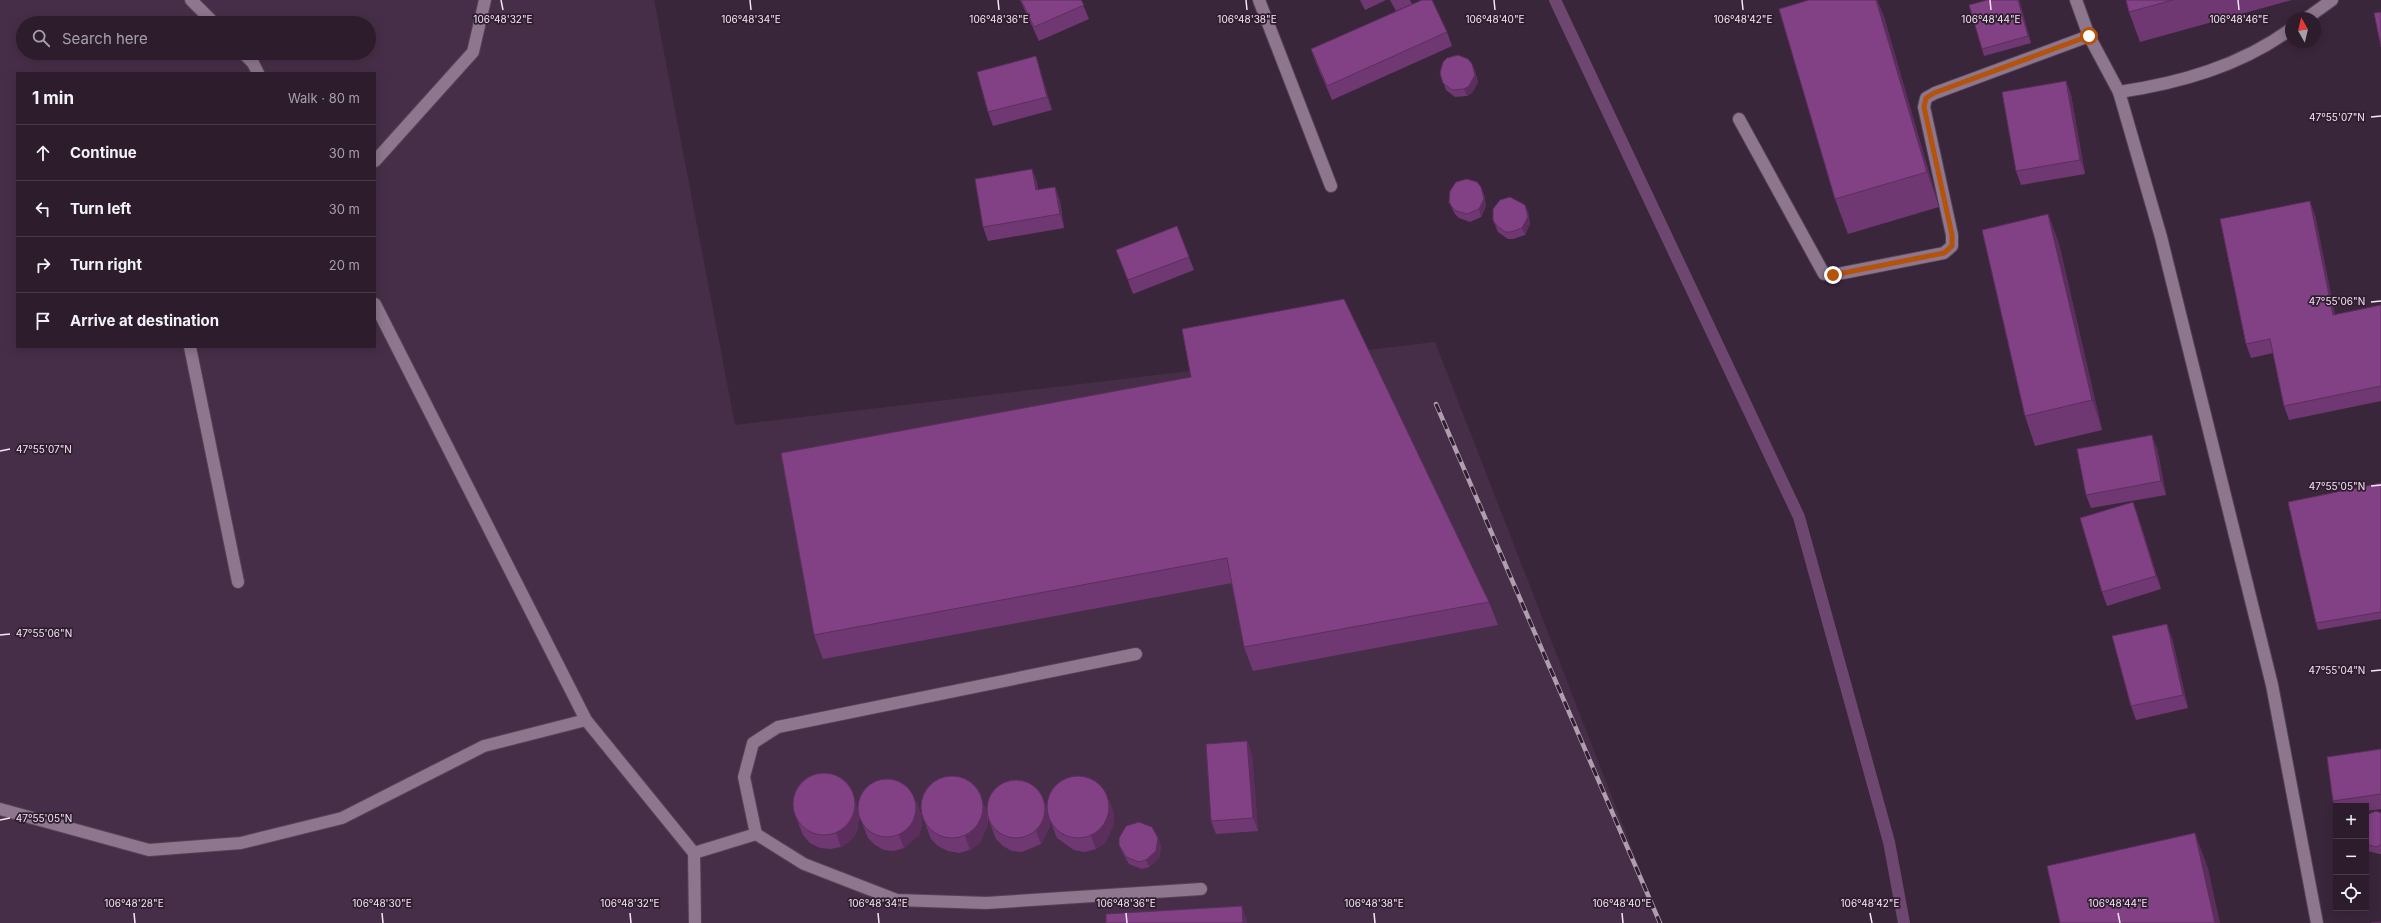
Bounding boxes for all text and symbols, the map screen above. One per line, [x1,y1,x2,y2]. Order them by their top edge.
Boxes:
north arrow [2285,12,2321,48]
text: 106°48'32"E [473,13,533,25]
text: 106°48'34"E [721,13,781,25]
text: 106°48'36"E [969,13,1029,25]
text: 106°48'38"E [1217,13,1277,25]
text: 106°48'40"E [1465,13,1525,25]
text: 106°48'42"E [1714,13,1772,25]
text: 106°48'44"E [1961,13,2021,25]
text: 106°48'46"E [2209,13,2269,25]
search box [16,16,376,60]
icon: search [30,27,52,49]
route start [2080,27,2098,45]
text: Search here [62,29,148,48]
text: 1 min [32,88,74,108]
text: Walk · 80 m [288,90,360,106]
text: 47°55'07"N [2309,111,2365,123]
icon: ahead [32,142,54,164]
text: Continue [70,143,137,162]
text: 30 m [329,145,360,161]
icon: left [32,198,54,220]
text: Turn left [70,199,131,218]
text: 30 m [329,201,360,217]
icon: right [32,254,54,276]
text: Turn right [70,255,142,274]
text: 20 m [329,257,360,273]
route end [1824,266,1842,284]
text: 47°55'06"N [2309,295,2365,307]
icon: arrive [32,310,54,332]
text: Arrive at destination [70,311,219,330]
text: 47°55'07"N [16,443,72,455]
text: 47°55'05"N [2309,480,2365,492]
text: 47°55'06"N [16,627,72,639]
text: 47°55'04"N [2309,664,2365,676]
map controls [2333,803,2369,911]
button: + [2333,803,2369,839]
text: 47°55'05"N [16,812,72,824]
button: − [2333,839,2369,875]
button: locate [2333,875,2369,911]
text: 106°48'28"E [104,897,164,909]
text: 106°48'30"E [352,897,412,909]
text: 106°48'32"E [600,897,660,909]
text: 106°48'34"E [848,897,908,909]
text: 106°48'36"E [1096,897,1156,909]
text: 106°48'38"E [1344,897,1404,909]
text: 106°48'40"E [1592,897,1652,909]
text: 106°48'42"E [1841,897,1899,909]
text: 106°48'44"E [2088,897,2148,909]

